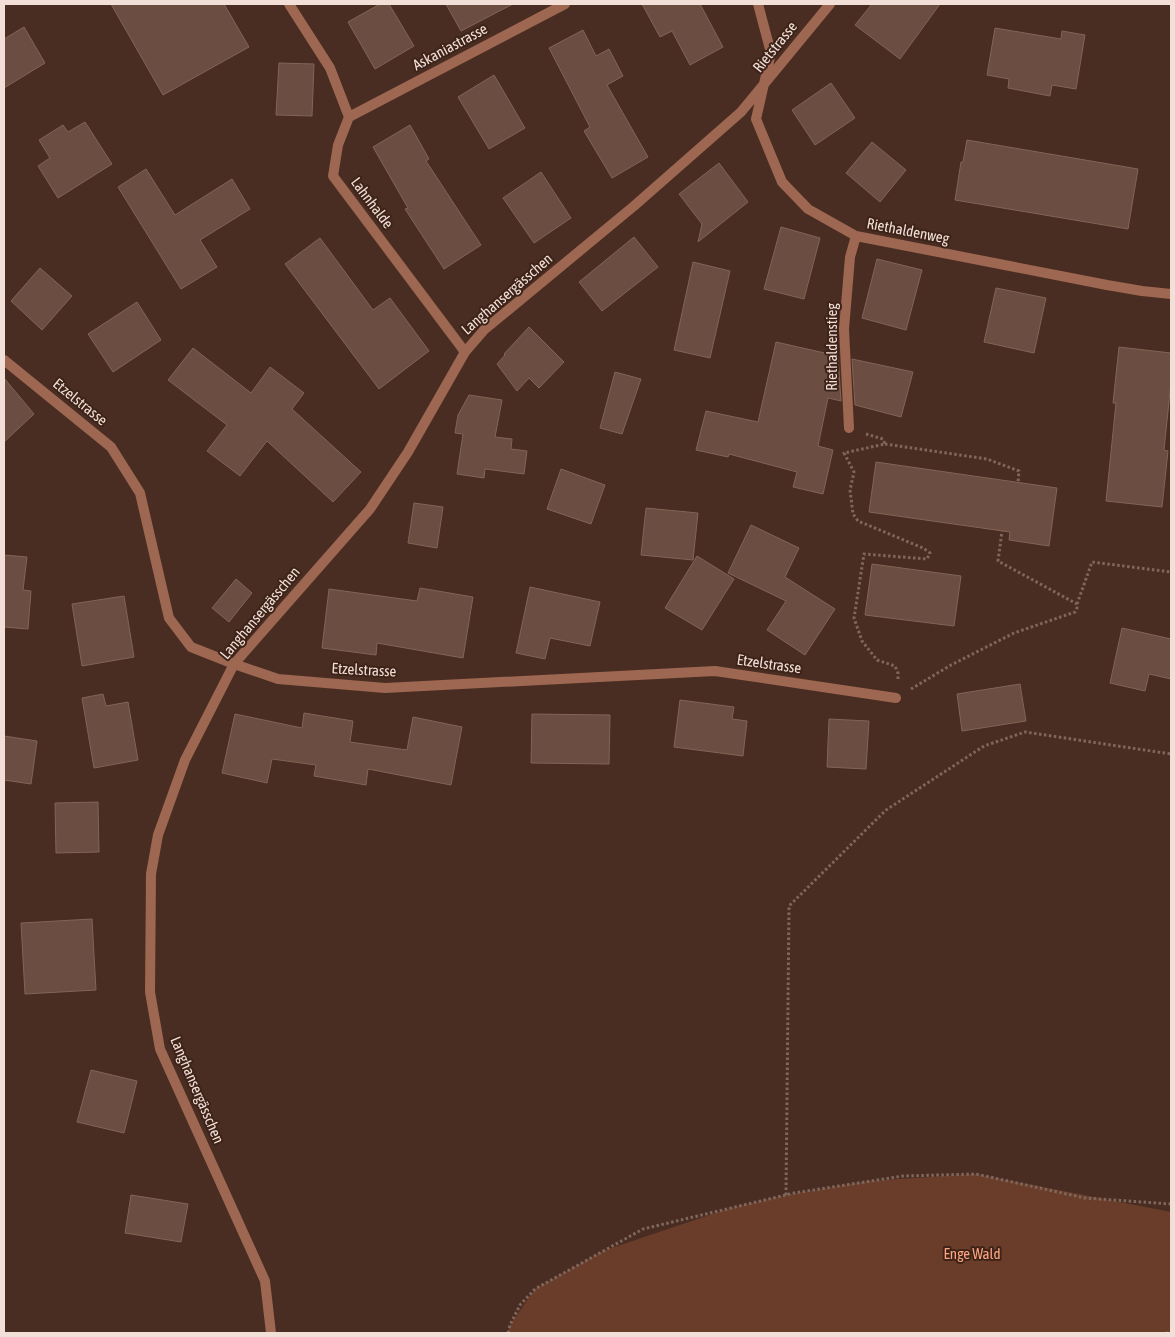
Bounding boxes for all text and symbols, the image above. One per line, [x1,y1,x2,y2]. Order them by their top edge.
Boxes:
street label: Rietstrasse [749,18,800,75]
street label: Askaniastrasse [410,20,490,73]
street label: Lahnhalde [348,174,397,232]
street label: Riethaldenweg [866,214,951,247]
street label: Langhansergässchen [458,250,556,338]
street label: Riethaldenstieg [823,303,840,391]
street label: Etzelstrasse [50,375,111,429]
street label: Langhansergässchen [216,563,303,662]
street label: Etzelstrasse [736,651,803,676]
street label: Etzelstrasse [331,659,397,680]
street label: Langhansergässchen [167,1034,228,1146]
park label: Enge Wald [943,1245,1001,1262]

